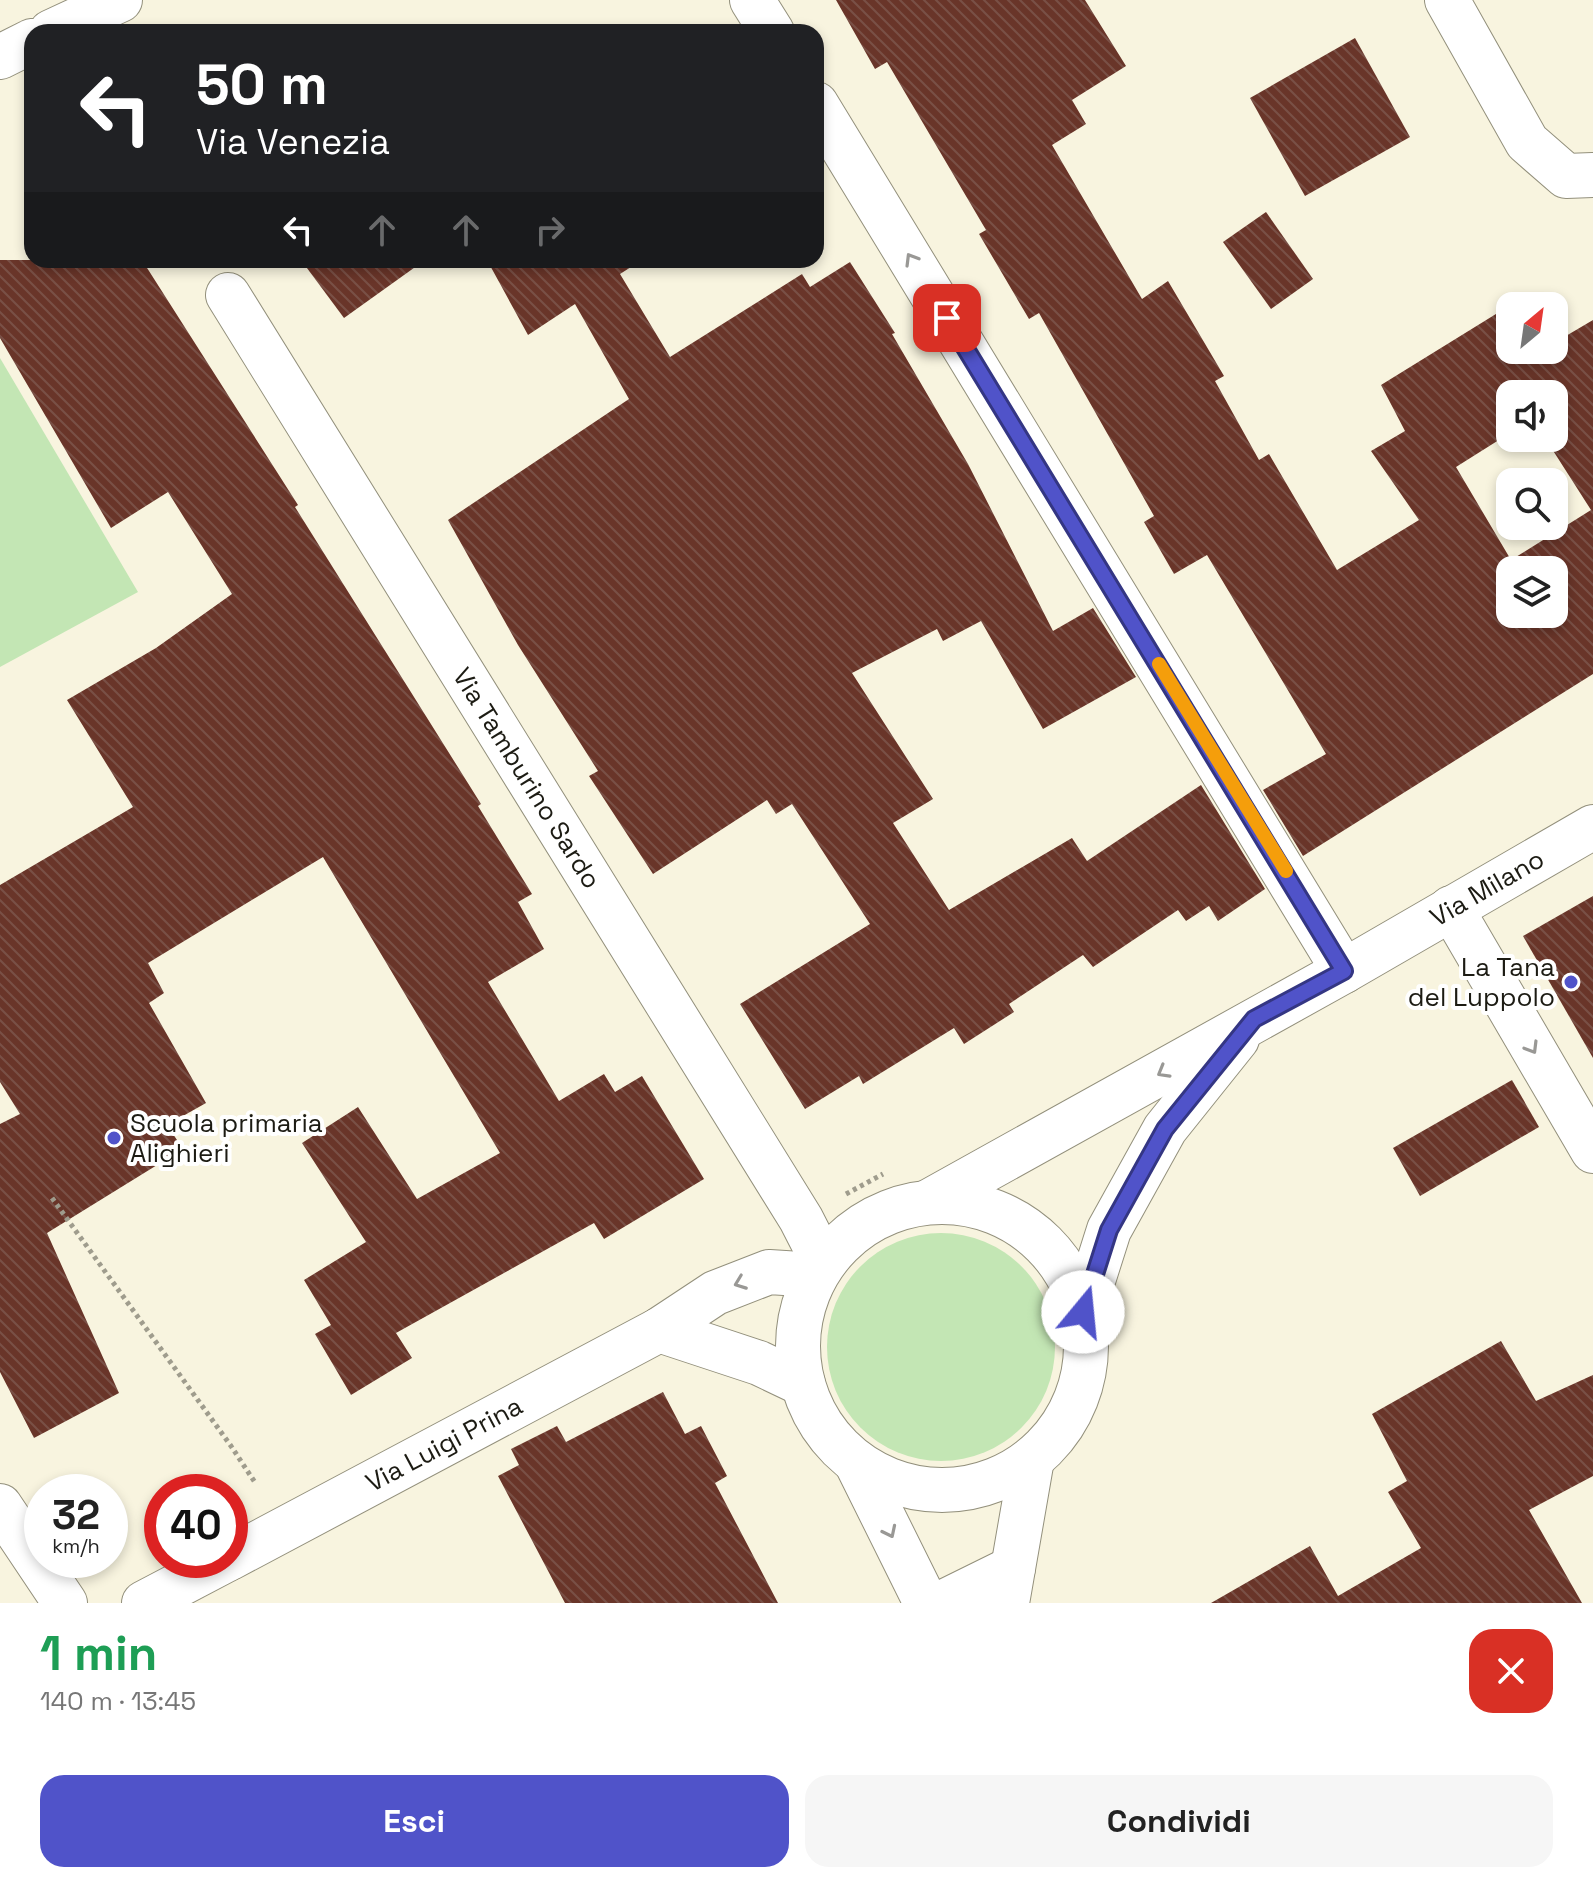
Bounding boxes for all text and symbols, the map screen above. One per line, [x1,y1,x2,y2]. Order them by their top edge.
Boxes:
text: 50 m [196,49,328,120]
icon: left [64,56,168,160]
text: Via Venezia [196,119,390,165]
icon: left [276,208,320,252]
icon: ahead [360,208,404,252]
icon: ahead [444,208,488,252]
icon: right [528,208,572,252]
one-way arrow [905,253,920,268]
pin [913,284,981,352]
north arrow [1496,292,1568,364]
map controls [1496,292,1568,628]
icon: arrive [925,296,969,340]
button: sound [1496,380,1568,452]
button: search [1496,468,1568,540]
button: layers [1496,556,1568,628]
street label: Via Tamburino Sardo [445,661,609,895]
street label: Via Milano [1424,842,1550,934]
place label: La Tana del Luppolo [1408,950,1555,1014]
marker: La Tana del Luppolo [1562,973,1580,991]
one-way arrow [1523,1039,1538,1054]
one-way arrow [1157,1062,1172,1078]
place label: Scuola primaria Alighieri [130,1106,323,1170]
marker: Scuola primaria Alighieri [105,1129,123,1147]
position arrow [1041,1270,1125,1354]
one-way arrow [734,1273,748,1290]
street label: Via Luigi Prina [360,1388,528,1500]
speed limit sign: 40 [144,1474,248,1578]
text: 32 [52,1490,100,1541]
one-way arrow [880,1523,896,1538]
text: km/h [52,1533,100,1559]
text: 1 min [40,1623,157,1684]
button: close [1469,1629,1553,1713]
text: 140 m · 13:45 [40,1684,196,1718]
button: Esci [40,1775,789,1867]
button: Condividi [805,1775,1553,1867]

